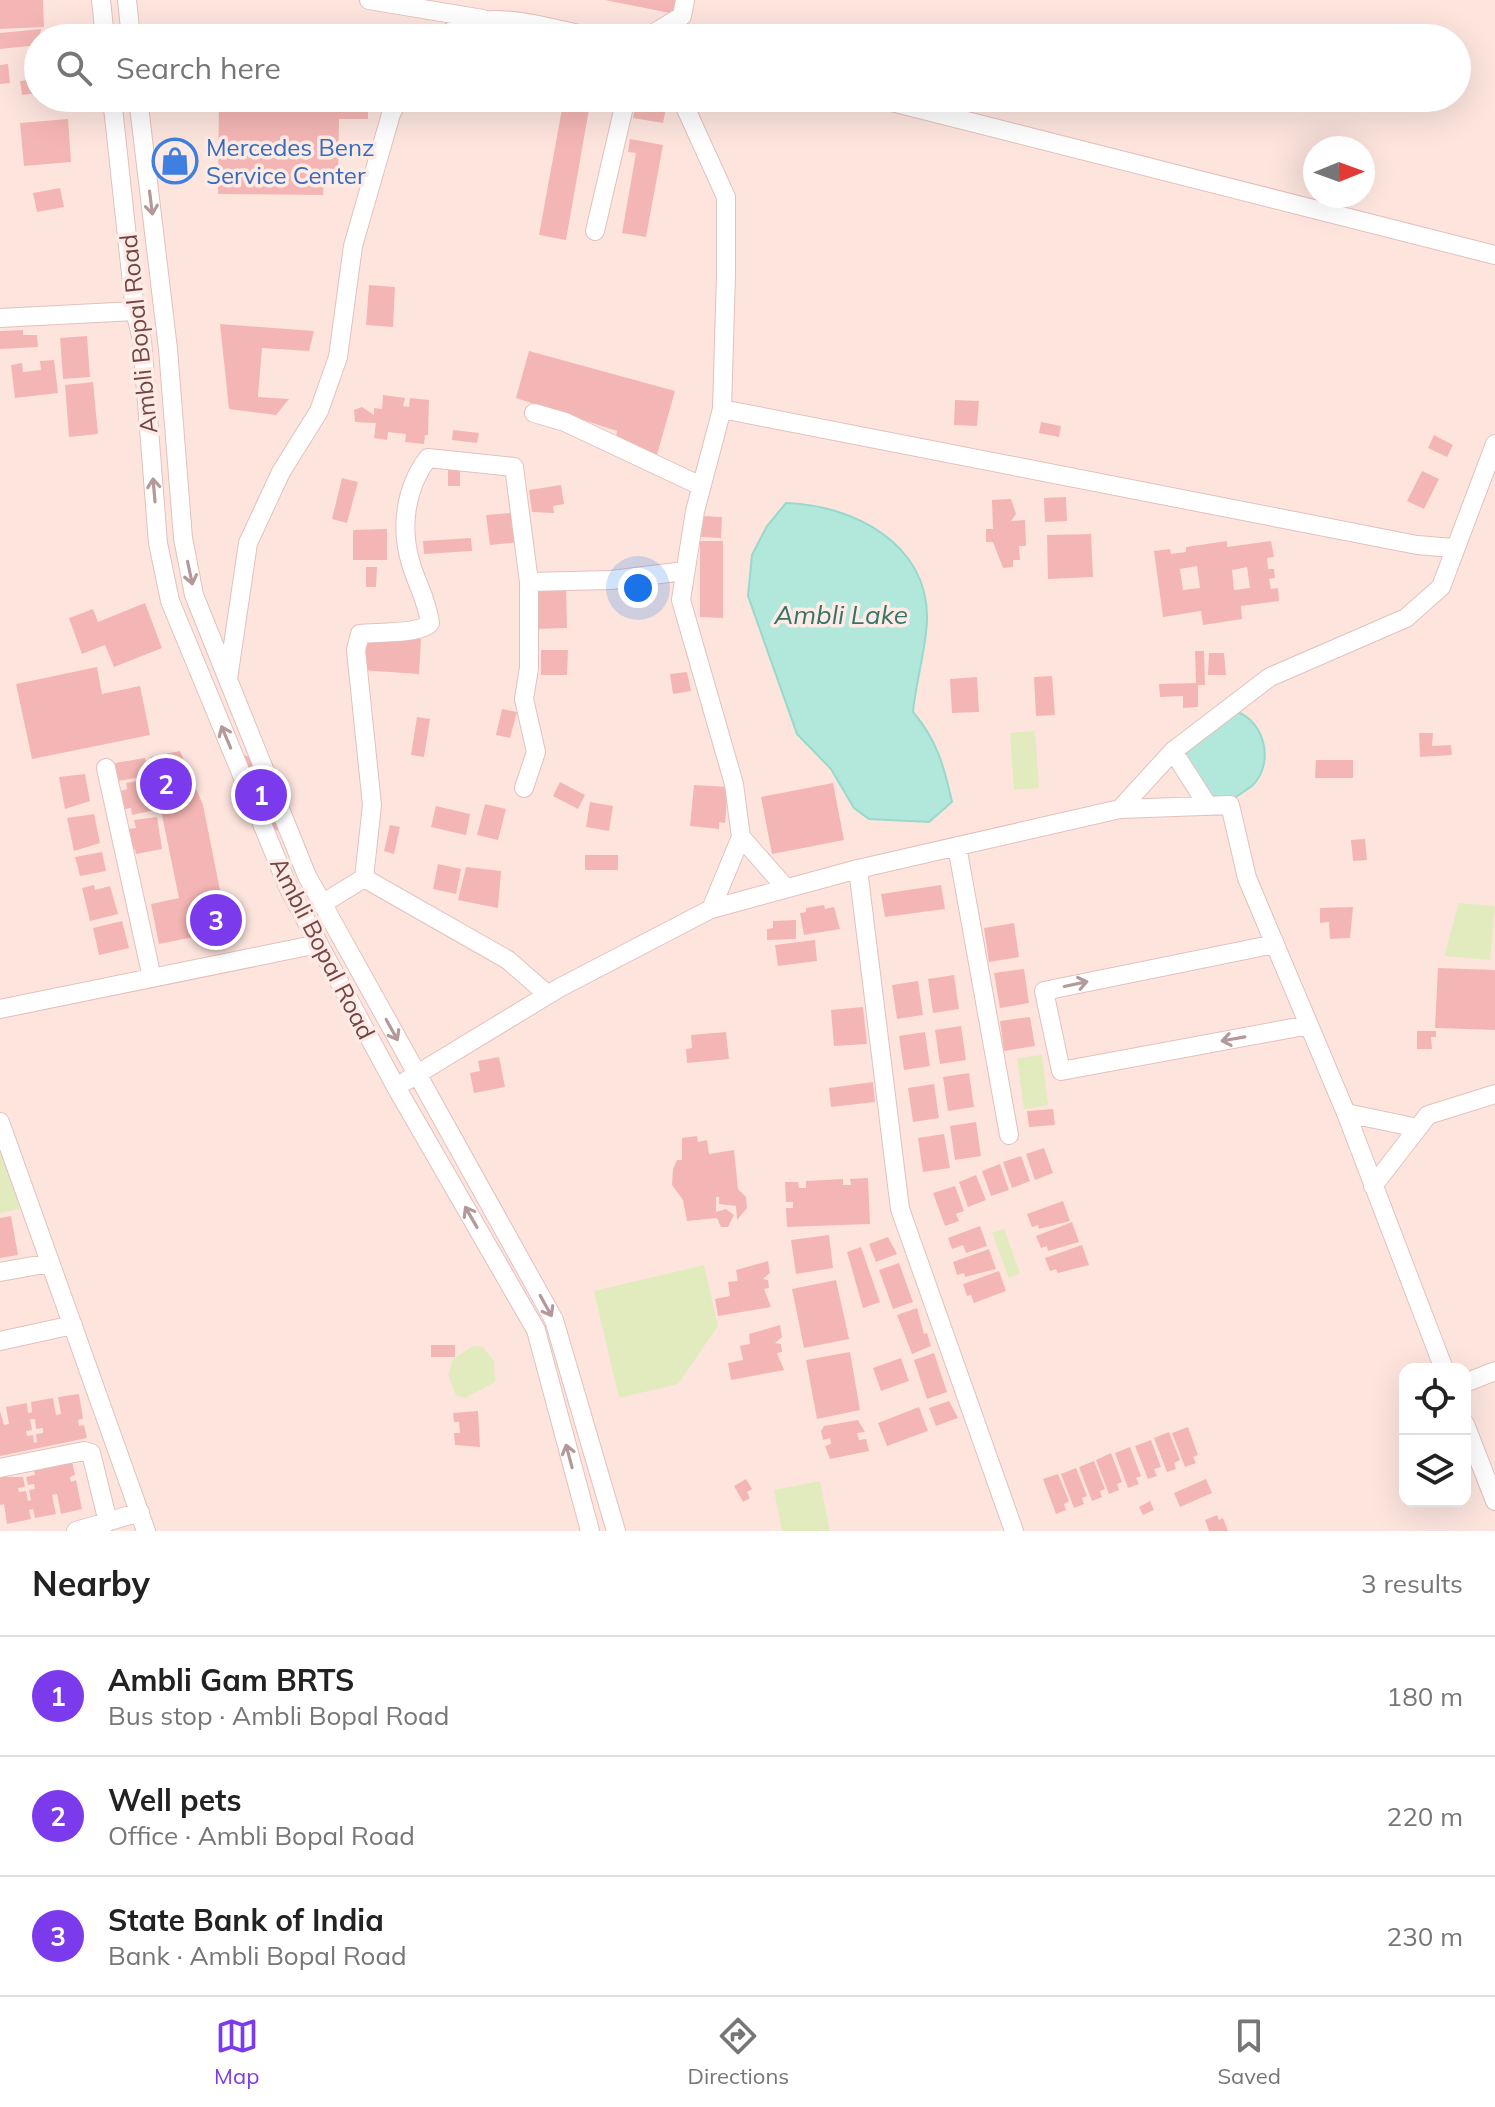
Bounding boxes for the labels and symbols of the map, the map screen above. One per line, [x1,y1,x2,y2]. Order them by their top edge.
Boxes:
place label: Mercedes Benz Service Center [206,132,374,190]
north arrow [1303,136,1375,208]
shop icon: Mercedes Benz Service Center [151,137,199,185]
one-way arrow [143,189,158,216]
street label: Ambli Bopal Road [113,233,163,435]
one-way arrow [146,477,161,503]
one-way arrow [183,560,198,585]
your location [618,568,658,608]
water label: Ambli Lake [773,598,908,631]
one-way arrow [217,725,232,750]
pin: 2 [140,754,192,814]
pin: 1 [235,765,287,825]
street label: Ambli Bopal Road [264,852,382,1044]
pin: 3 [190,890,242,950]
one-way arrow [1063,976,1088,991]
one-way arrow [384,1018,400,1041]
one-way arrow [1220,1033,1246,1048]
one-way arrow [463,1206,479,1229]
one-way arrow [538,1294,554,1317]
one-way arrow [560,1443,575,1469]

